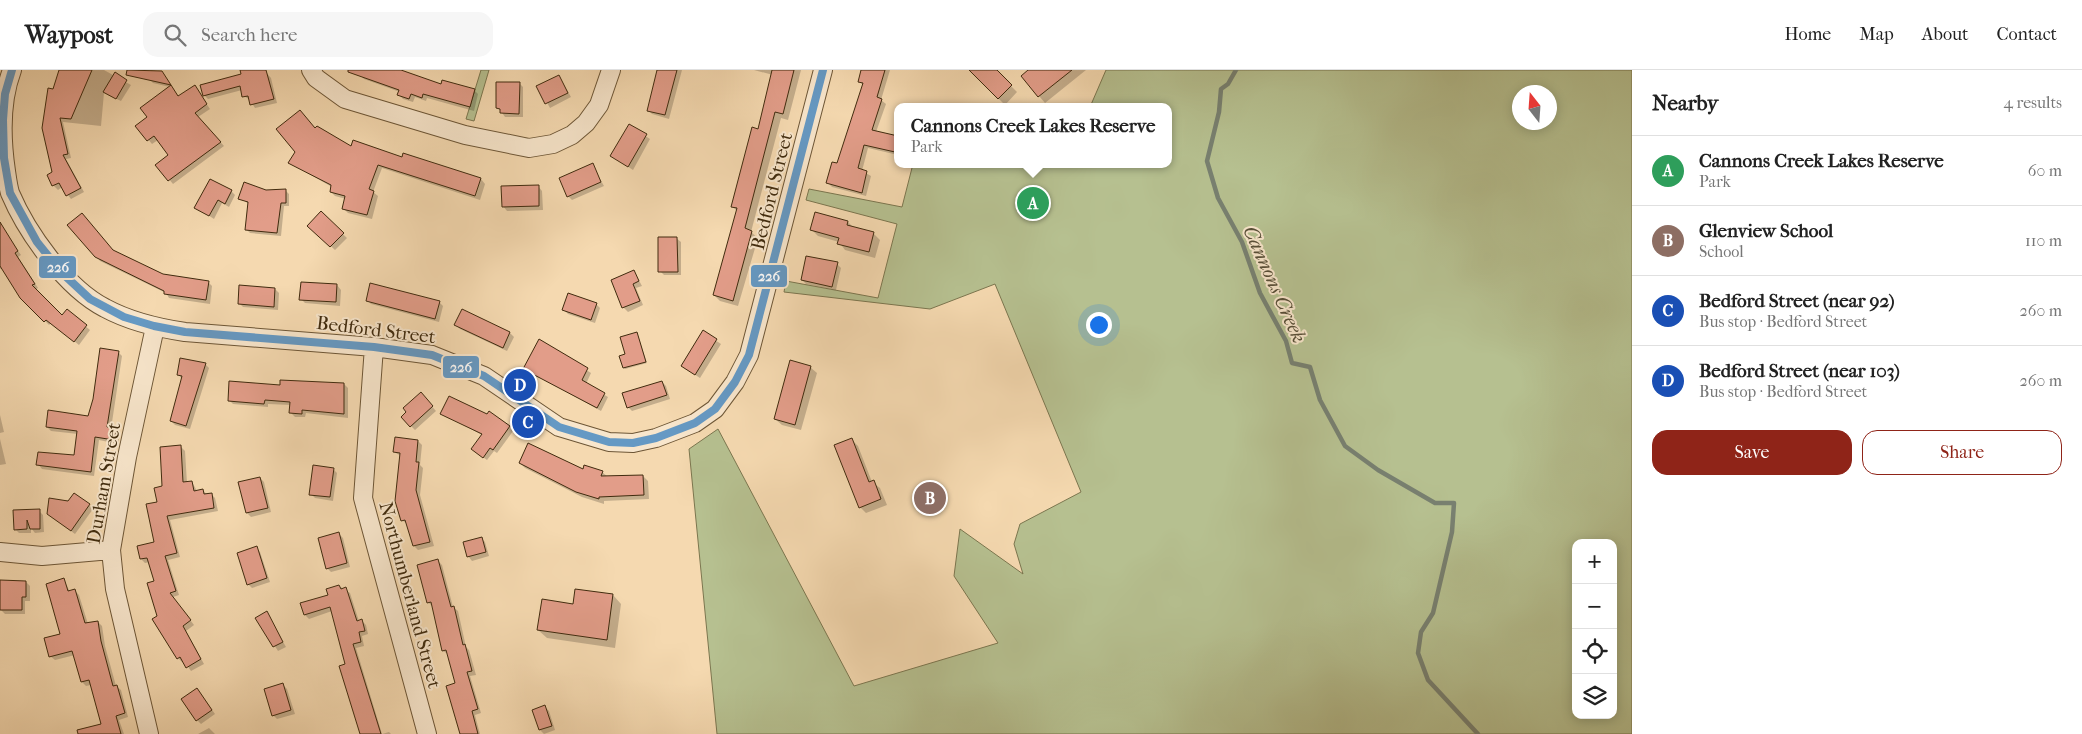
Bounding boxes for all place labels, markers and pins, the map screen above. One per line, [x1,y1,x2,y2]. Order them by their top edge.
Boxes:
pin: A [1017,184,1049,222]
pin: D [504,366,536,404]
pin: C [512,403,544,441]
pin: B [914,479,946,517]

